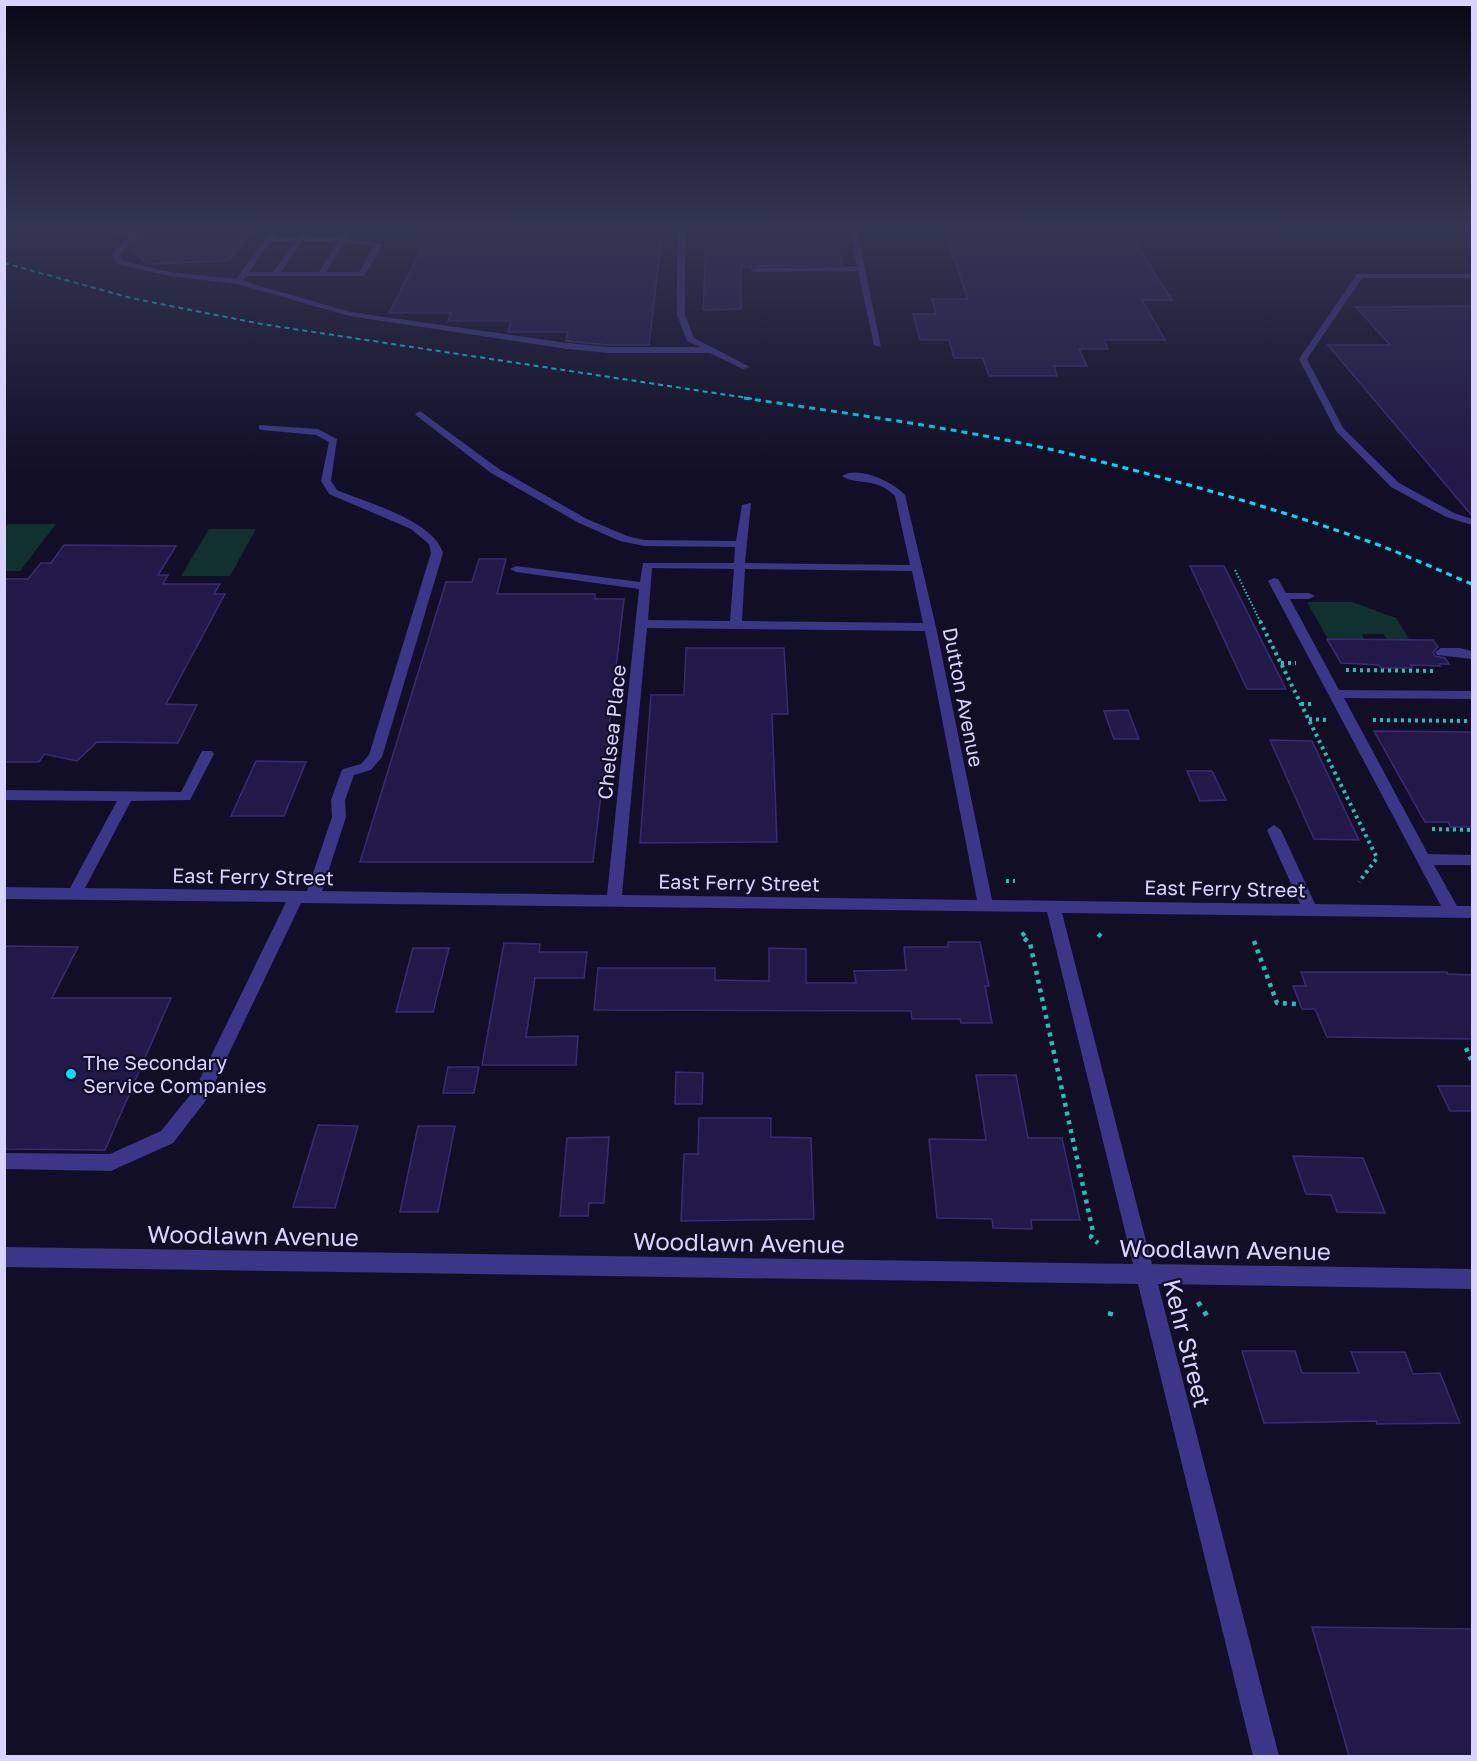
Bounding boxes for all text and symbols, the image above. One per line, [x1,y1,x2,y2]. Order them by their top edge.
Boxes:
street label: Dutton Avenue [939,625,989,769]
street label: Chelsea Place [592,663,630,801]
street label: East Ferry Street [172,863,334,889]
street label: East Ferry Street [658,869,820,895]
street label: East Ferry Street [1144,875,1306,901]
place label: The Secondary Service Companies [83,1050,267,1097]
marker: The Secondary Service Companies [64,1067,78,1081]
street label: Woodlawn Avenue [147,1219,359,1251]
street label: Woodlawn Avenue [633,1226,845,1258]
street label: Woodlawn Avenue [1119,1233,1331,1265]
street label: Kehr Street [1158,1276,1218,1410]

